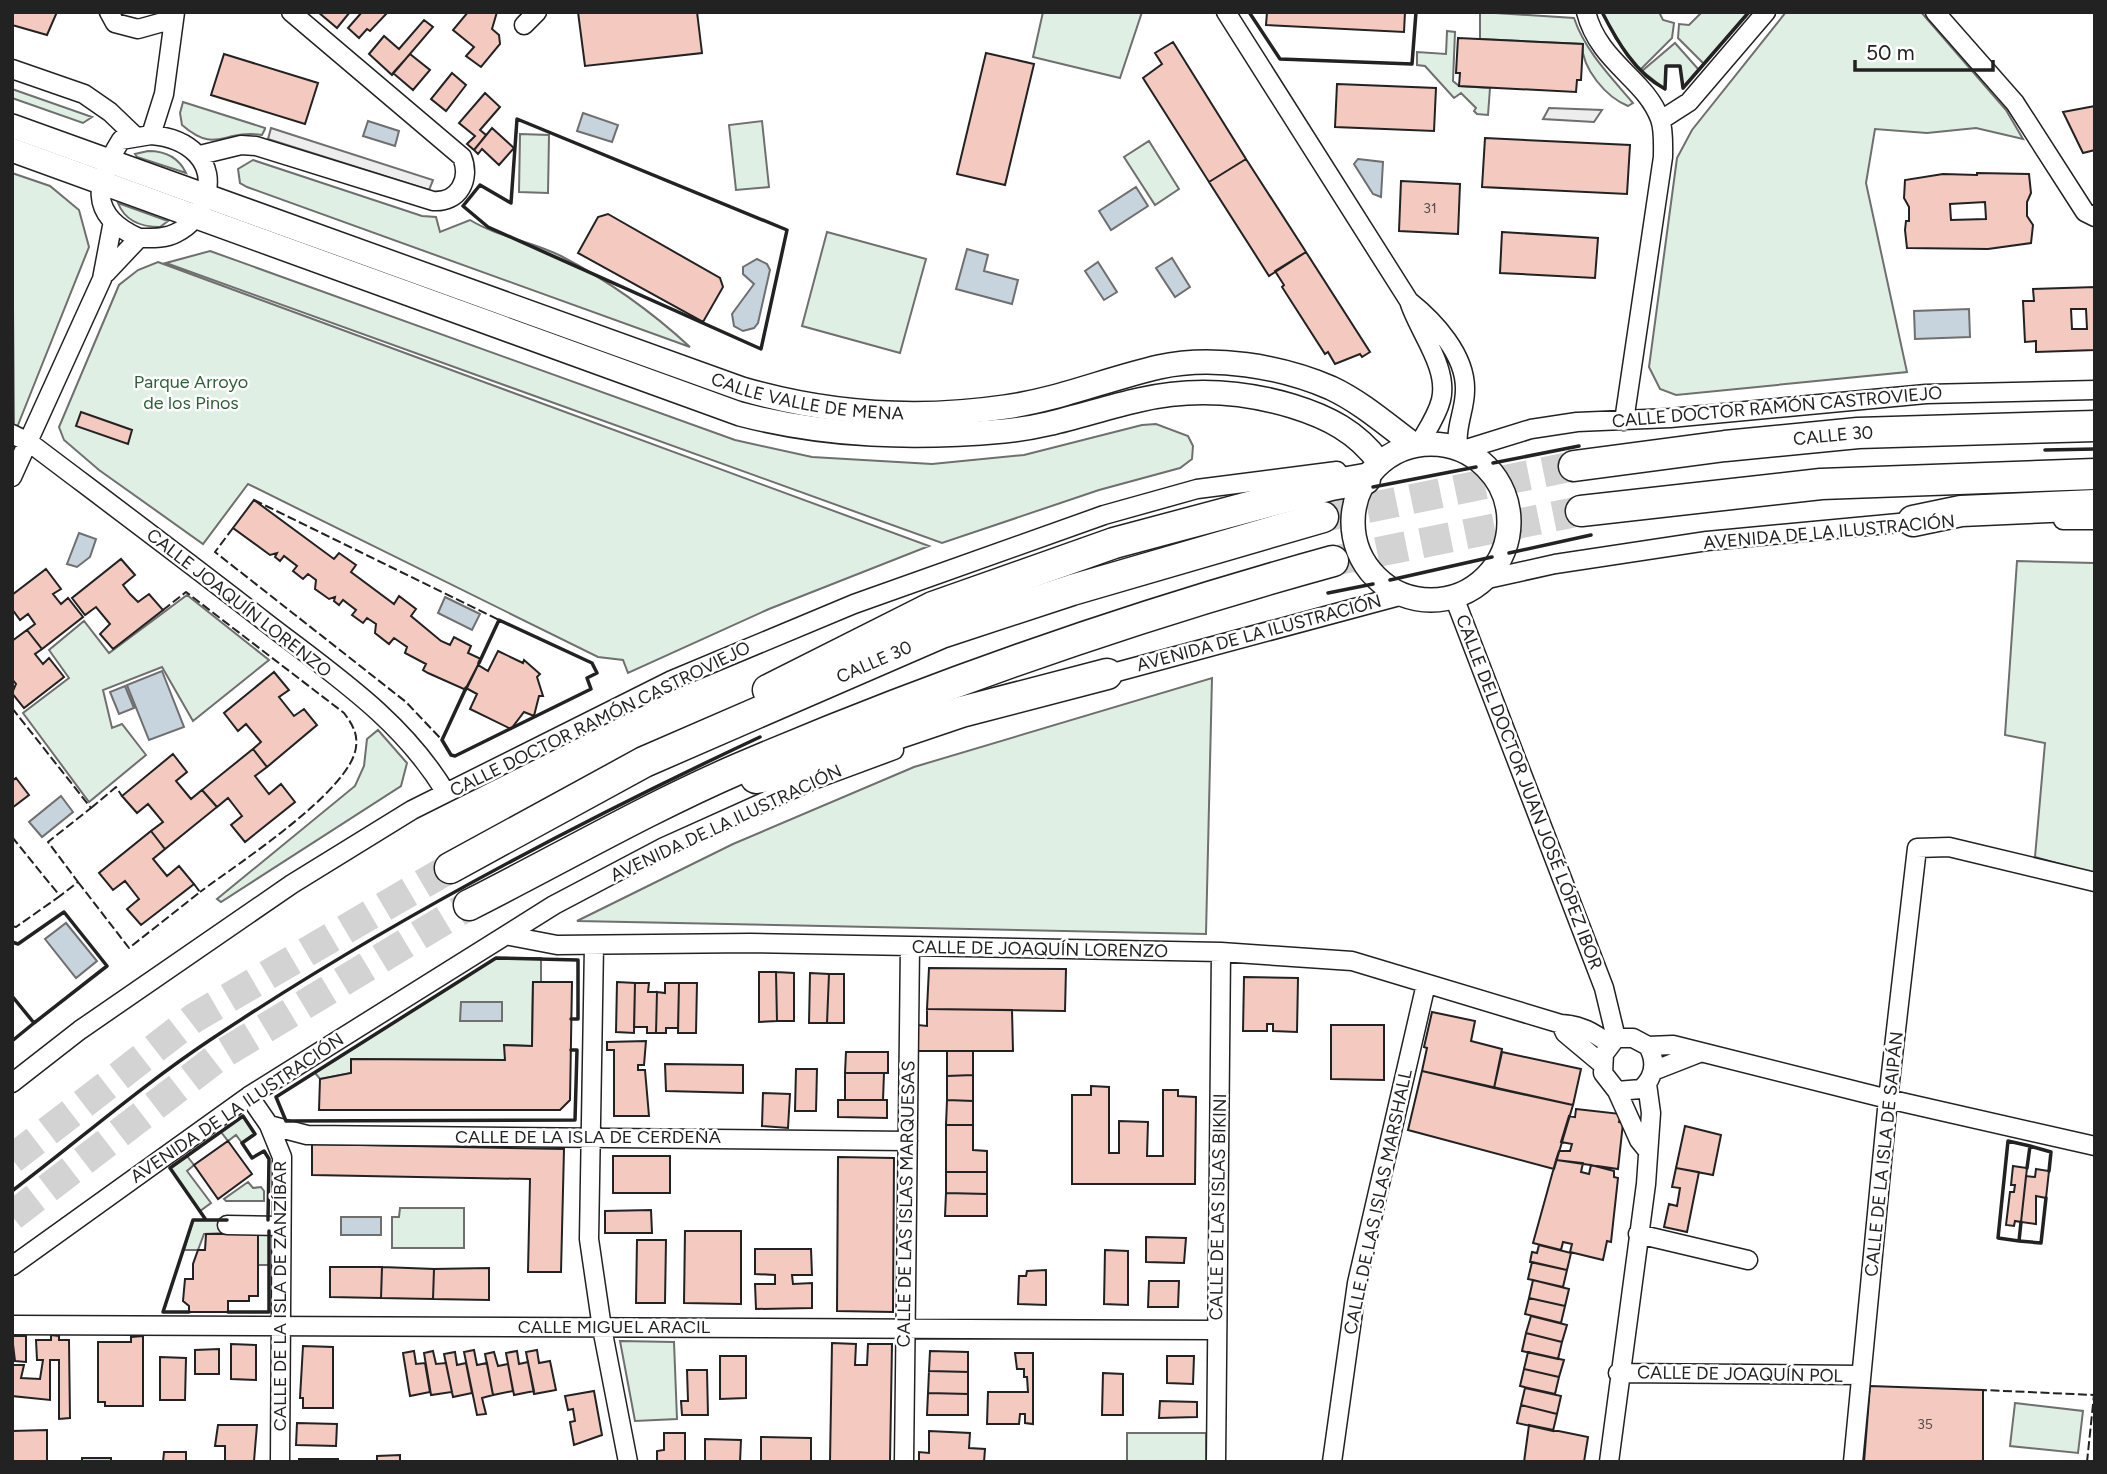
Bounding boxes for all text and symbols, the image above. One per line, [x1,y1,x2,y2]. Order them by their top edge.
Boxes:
scale bar [1855,28,1993,72]
text: 50 m [1866,40,1915,65]
house number: 31 [1423,200,1437,217]
street label: CALLE VALLE DE MENA [708,368,904,425]
park label: Parque Arroyo de los Pinos [134,371,248,414]
street label: CALLE DOCTOR RAMÓN CASTROVIEJO [1611,382,1943,432]
street label: CALLE 30 [1792,422,1874,450]
street label: AVENIDA DE LA ILUSTRACIÓN [1702,510,1956,554]
street label: CALLE JOAQUÍN LORENZO [142,524,336,682]
street label: AVENIDA DE LA ILUSTRACIÓN [1134,590,1384,676]
street label: CALLE DEL DOCTOR JUAN JOSÉ LÓPEZ IBOR [1451,612,1607,972]
street label: CALLE DOCTOR RAMÓN CASTROVIEJO [446,636,754,802]
street label: CALLE 30 [833,636,915,688]
street label: AVENIDA DE LA ILUSTRACIÓN [607,760,845,886]
street label: CALLE DE JOAQUÍN LORENZO [912,936,1168,962]
street label: AVENIDA DE LA ILUSTRACIÓN [126,1028,348,1188]
street label: CALLE DE LA ISLA DE SAIPÁN [1860,1030,1908,1278]
street label: CALLE DE LAS ISLAS MARQUESAS [892,1060,920,1348]
street label: CALLE DE LAS ISLAS MARSHALL [1339,1067,1417,1337]
street label: CALLE DE LAS ISLAS BIKINI [1205,1093,1231,1321]
street label: CALLE DE LA ISLA DE CERDEÑA [455,1126,721,1148]
street label: CALLE DE LA ISLA DE ZANZÍBAR [269,1161,291,1431]
street label: CALLE MIGUEL ARACIL [518,1316,711,1338]
street label: CALLE DE JOAQUÍN POL [1637,1361,1844,1387]
house number: 35 [1917,1416,1933,1433]

